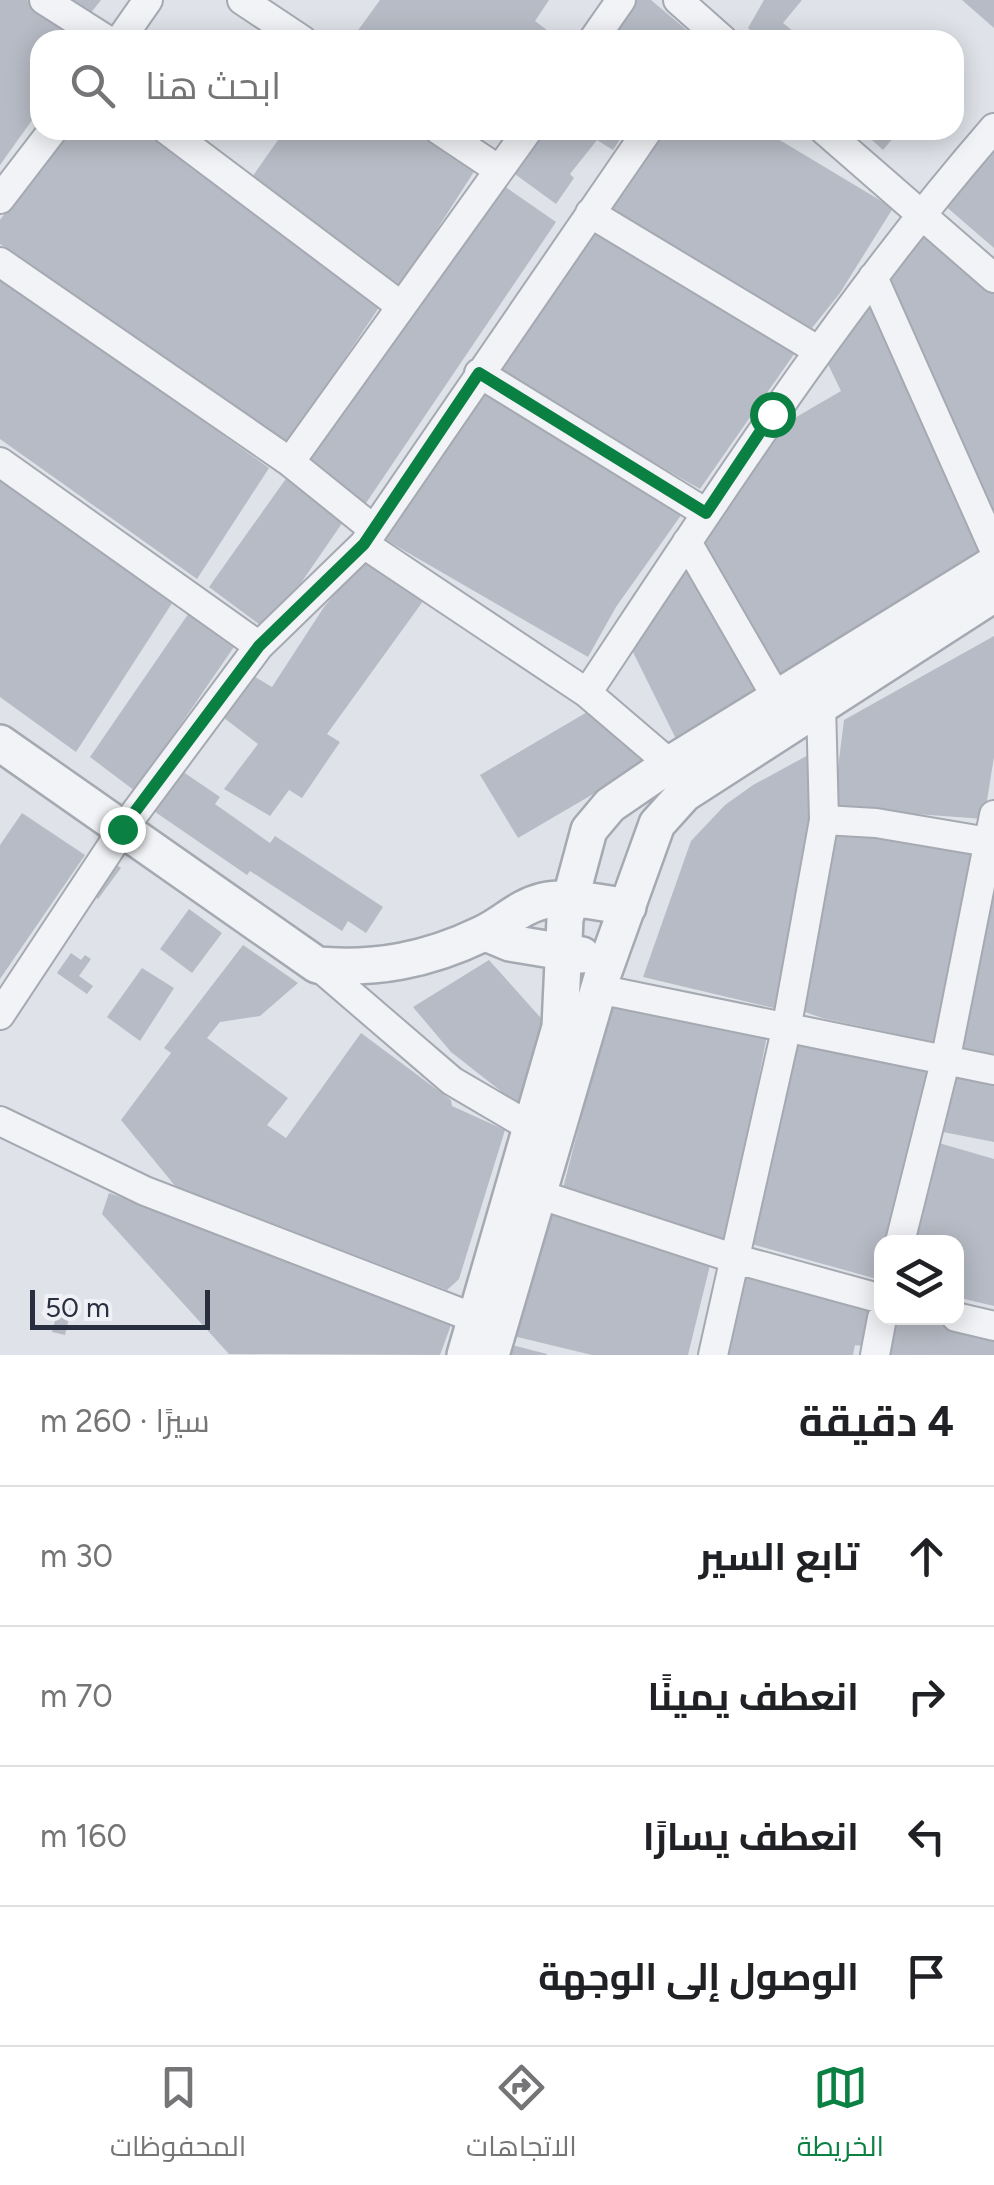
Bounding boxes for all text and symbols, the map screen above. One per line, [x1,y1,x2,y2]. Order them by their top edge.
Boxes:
search box [30,30,964,140]
icon: search [65,58,120,113]
text: ابحث هنا [145,63,281,109]
route start [750,392,796,438]
route end [100,807,146,853]
map controls [874,1235,964,1325]
button: layers [874,1235,964,1325]
scale bar [30,1285,210,1330]
text: 50 m [45,1290,110,1324]
text: 4 دقيقة [799,1396,954,1447]
text: سيرًا · 260 m [40,1402,210,1440]
icon: ahead [899,1529,954,1584]
text: تابع السير [699,1534,859,1580]
text: 30 m [40,1537,113,1575]
icon: right [899,1669,954,1724]
text: انعطف يمينًا [647,1674,859,1720]
text: 70 m [40,1677,113,1715]
icon: left [899,1809,954,1864]
text: انعطف يسارًا [643,1814,859,1860]
text: 160 m [40,1817,127,1855]
icon: arrive [899,1949,954,2004]
text: الوصول إلى الوجهة [538,1954,859,2000]
tab: المحفوظات [110,2060,246,2172]
tab: الاتجاهات [466,2060,577,2172]
tab: الخريطة [797,2060,884,2172]

